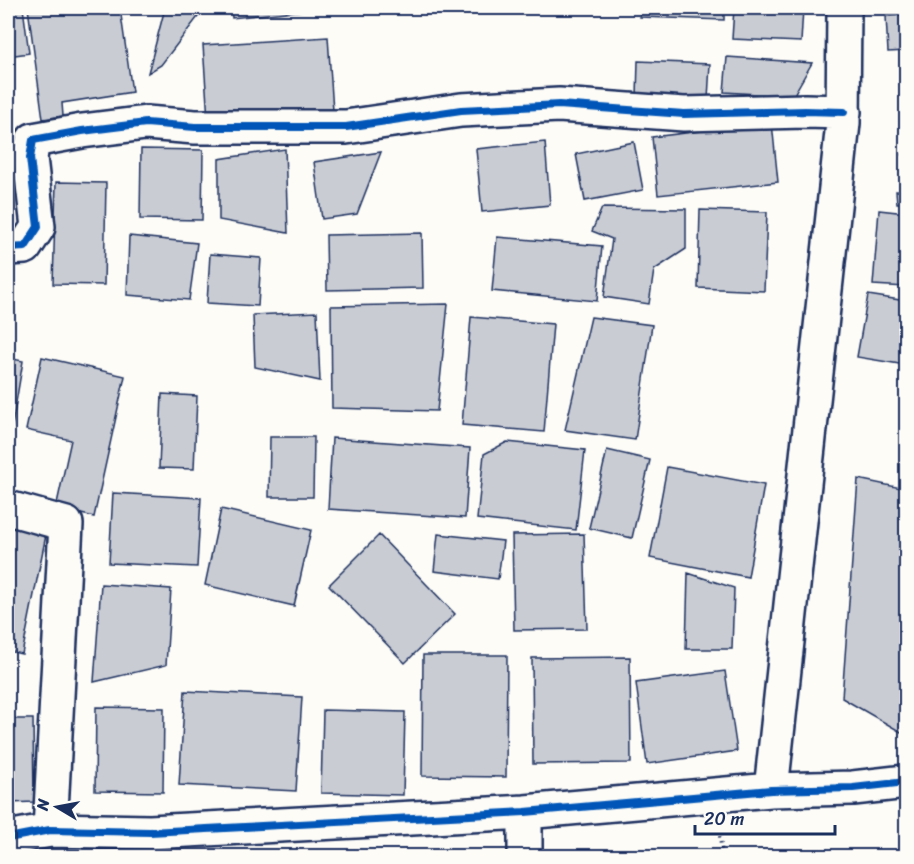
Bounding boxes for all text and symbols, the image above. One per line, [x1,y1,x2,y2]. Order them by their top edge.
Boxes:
north arrow [27,777,87,837]
text: N [27,796,58,813]
scale bar [695,798,834,836]
text: 20 m [704,803,744,835]

